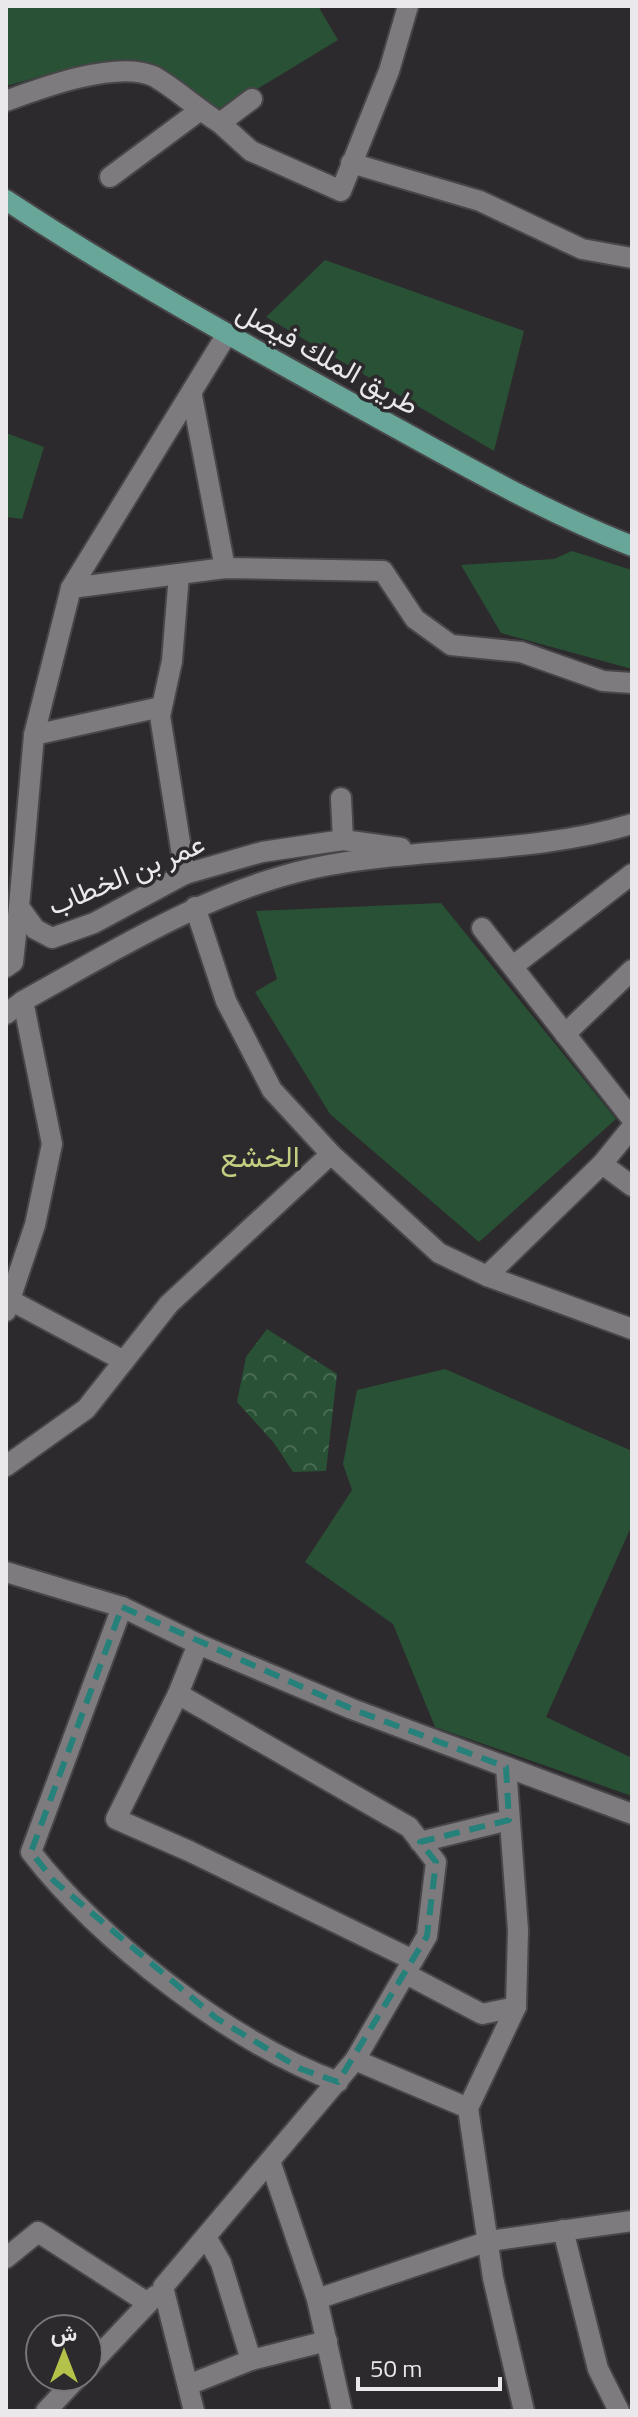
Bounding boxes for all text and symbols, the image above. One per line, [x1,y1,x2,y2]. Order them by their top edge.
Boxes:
street label: طريق الملك فيصل [229,290,427,425]
street label: عمر بن الخطاب [41,821,211,926]
district label: الخشع [220,1133,300,1179]
north arrow [24,2313,104,2393]
text: ش [51,2316,77,2350]
scale bar [358,2341,500,2391]
text: 50 m [370,2350,422,2386]

